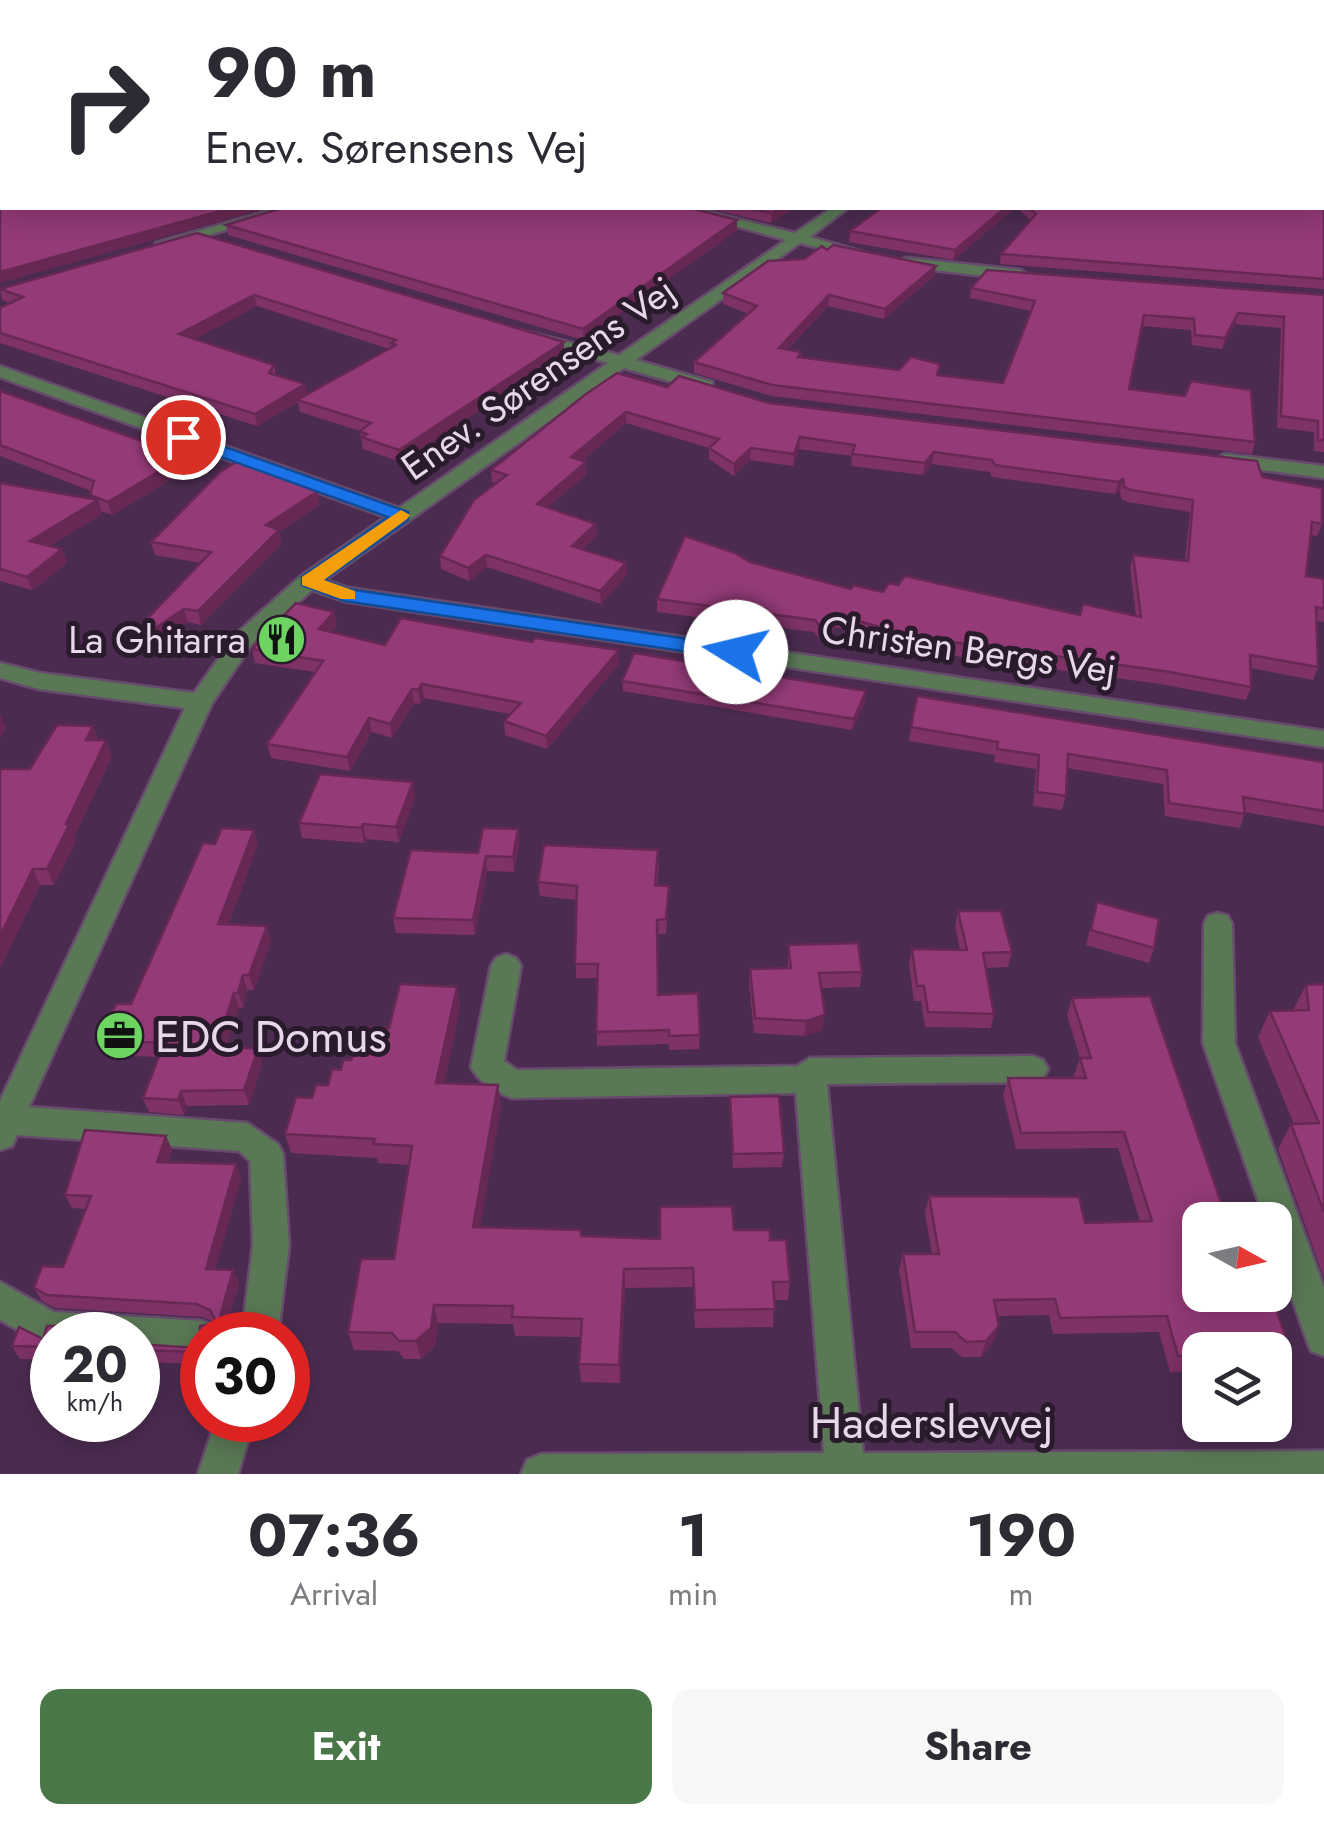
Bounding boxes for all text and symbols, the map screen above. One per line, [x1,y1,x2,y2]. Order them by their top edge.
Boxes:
text: 90 m [205,22,377,123]
icon: right [40,40,170,170]
text: Enev. Sørensens Vej [205,115,588,180]
street label: Enev. Sørensens Vej [390,263,686,493]
pin [141,395,226,480]
icon: arrive [156,410,211,465]
position arrow [684,600,788,704]
street label: Christen Bergs Vej [818,601,1120,697]
place label: La Ghitarra [68,612,246,667]
restaurant icon: La Ghitarra [255,613,307,665]
place label: EDC Domus [155,1004,387,1069]
office icon: EDC Domus [94,1010,146,1062]
north arrow [1182,1202,1292,1312]
map controls [1182,1202,1292,1442]
speed limit sign: 30 [180,1312,310,1442]
text: 20 [62,1328,128,1401]
button: layers [1182,1332,1292,1442]
text: km/h [67,1384,123,1420]
street label: Haderslevvej [810,1390,1054,1455]
text: 07:36 [248,1492,420,1579]
text: 1 [678,1492,708,1579]
text: 190 [966,1492,1076,1579]
text: Arrival [290,1571,378,1617]
text: min [668,1571,718,1617]
text: m [1009,1571,1034,1617]
button: Exit [40,1689,652,1804]
button: Share [672,1689,1284,1804]

